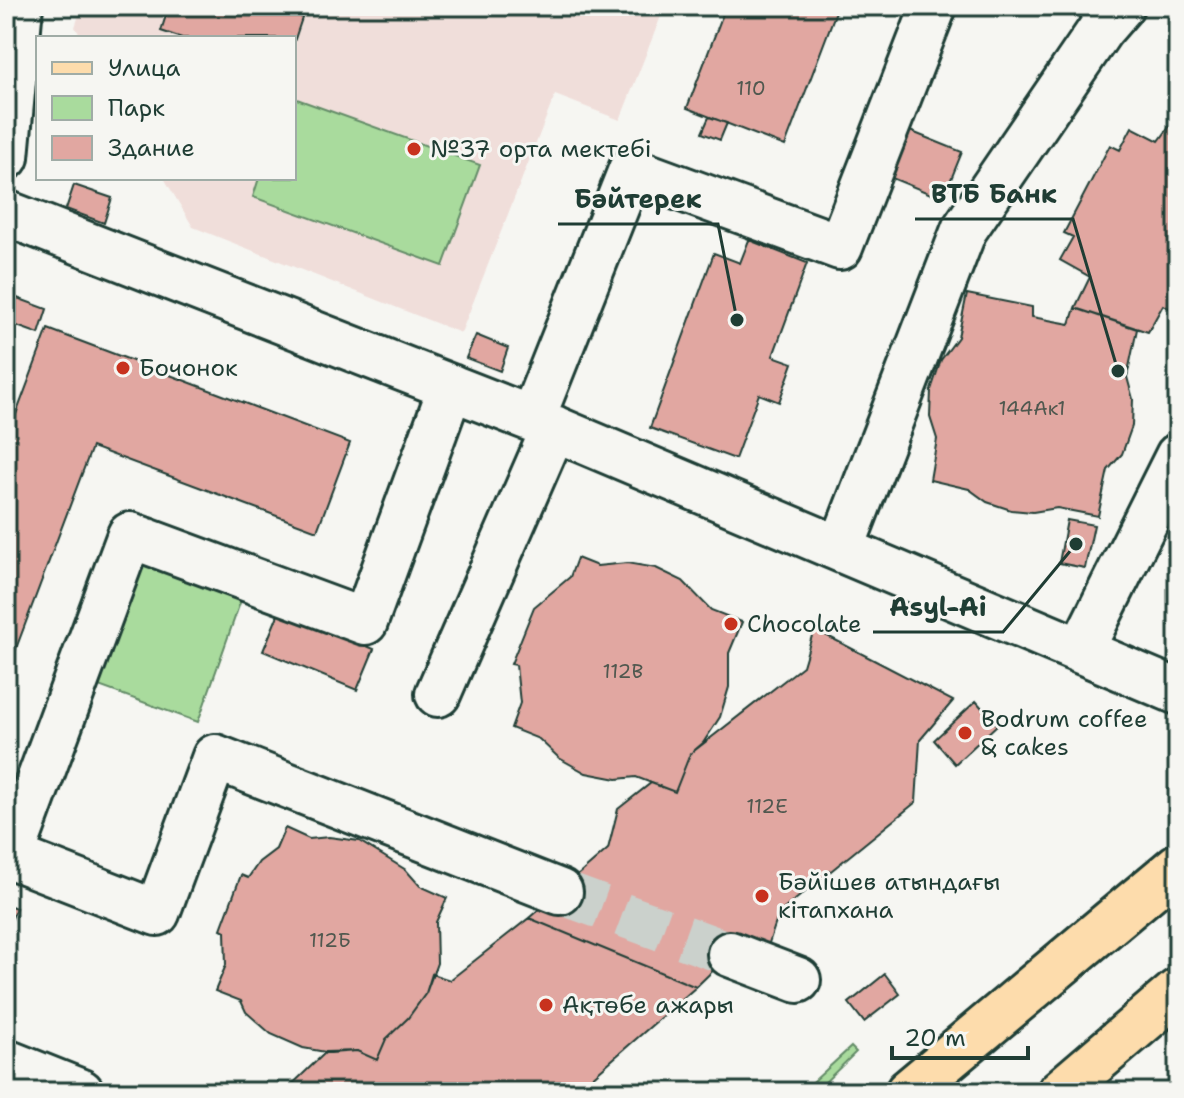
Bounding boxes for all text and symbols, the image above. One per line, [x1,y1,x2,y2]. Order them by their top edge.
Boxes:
legend [36,36,296,180]
text: Улица [108,52,181,84]
house number: 110 [736,75,766,101]
text: Парк [108,92,165,124]
text: Здание [108,132,195,164]
place label: №37 орта мектебі [430,133,651,165]
marker: №37 орта мектебі [405,140,423,158]
callout: ВТБ Банк [915,169,1073,219]
callout: Бәйтерек [558,174,718,224]
text: ВТБ Банк [931,176,1057,211]
text: Бәйтерек [574,181,702,216]
place label: Бочонок [139,352,238,384]
marker: Бочонок [114,359,132,377]
house number: 144Ак1 [998,395,1066,421]
callout: Asyl-Ai [873,582,1003,632]
text: Asyl-Ai [889,589,987,624]
place label: Chocolate [747,608,862,640]
marker: Chocolate [722,615,740,633]
house number: 112В [603,658,643,684]
place label: Bodrum coffee & cakes [981,703,1148,763]
marker: Bodrum coffee & cakes [956,724,974,742]
house number: 112Е [746,793,788,819]
place label: Бәйішев атындағы кітапхана [778,866,1000,926]
marker: Бәйішев атындағы кітапхана [753,887,771,905]
house number: 112Б [309,927,351,953]
place label: Ақтөбе ажары [562,989,734,1021]
marker: Ақтөбе ажары [537,996,555,1014]
scale bar [892,1010,1028,1060]
text: 20 m [904,1022,966,1054]

